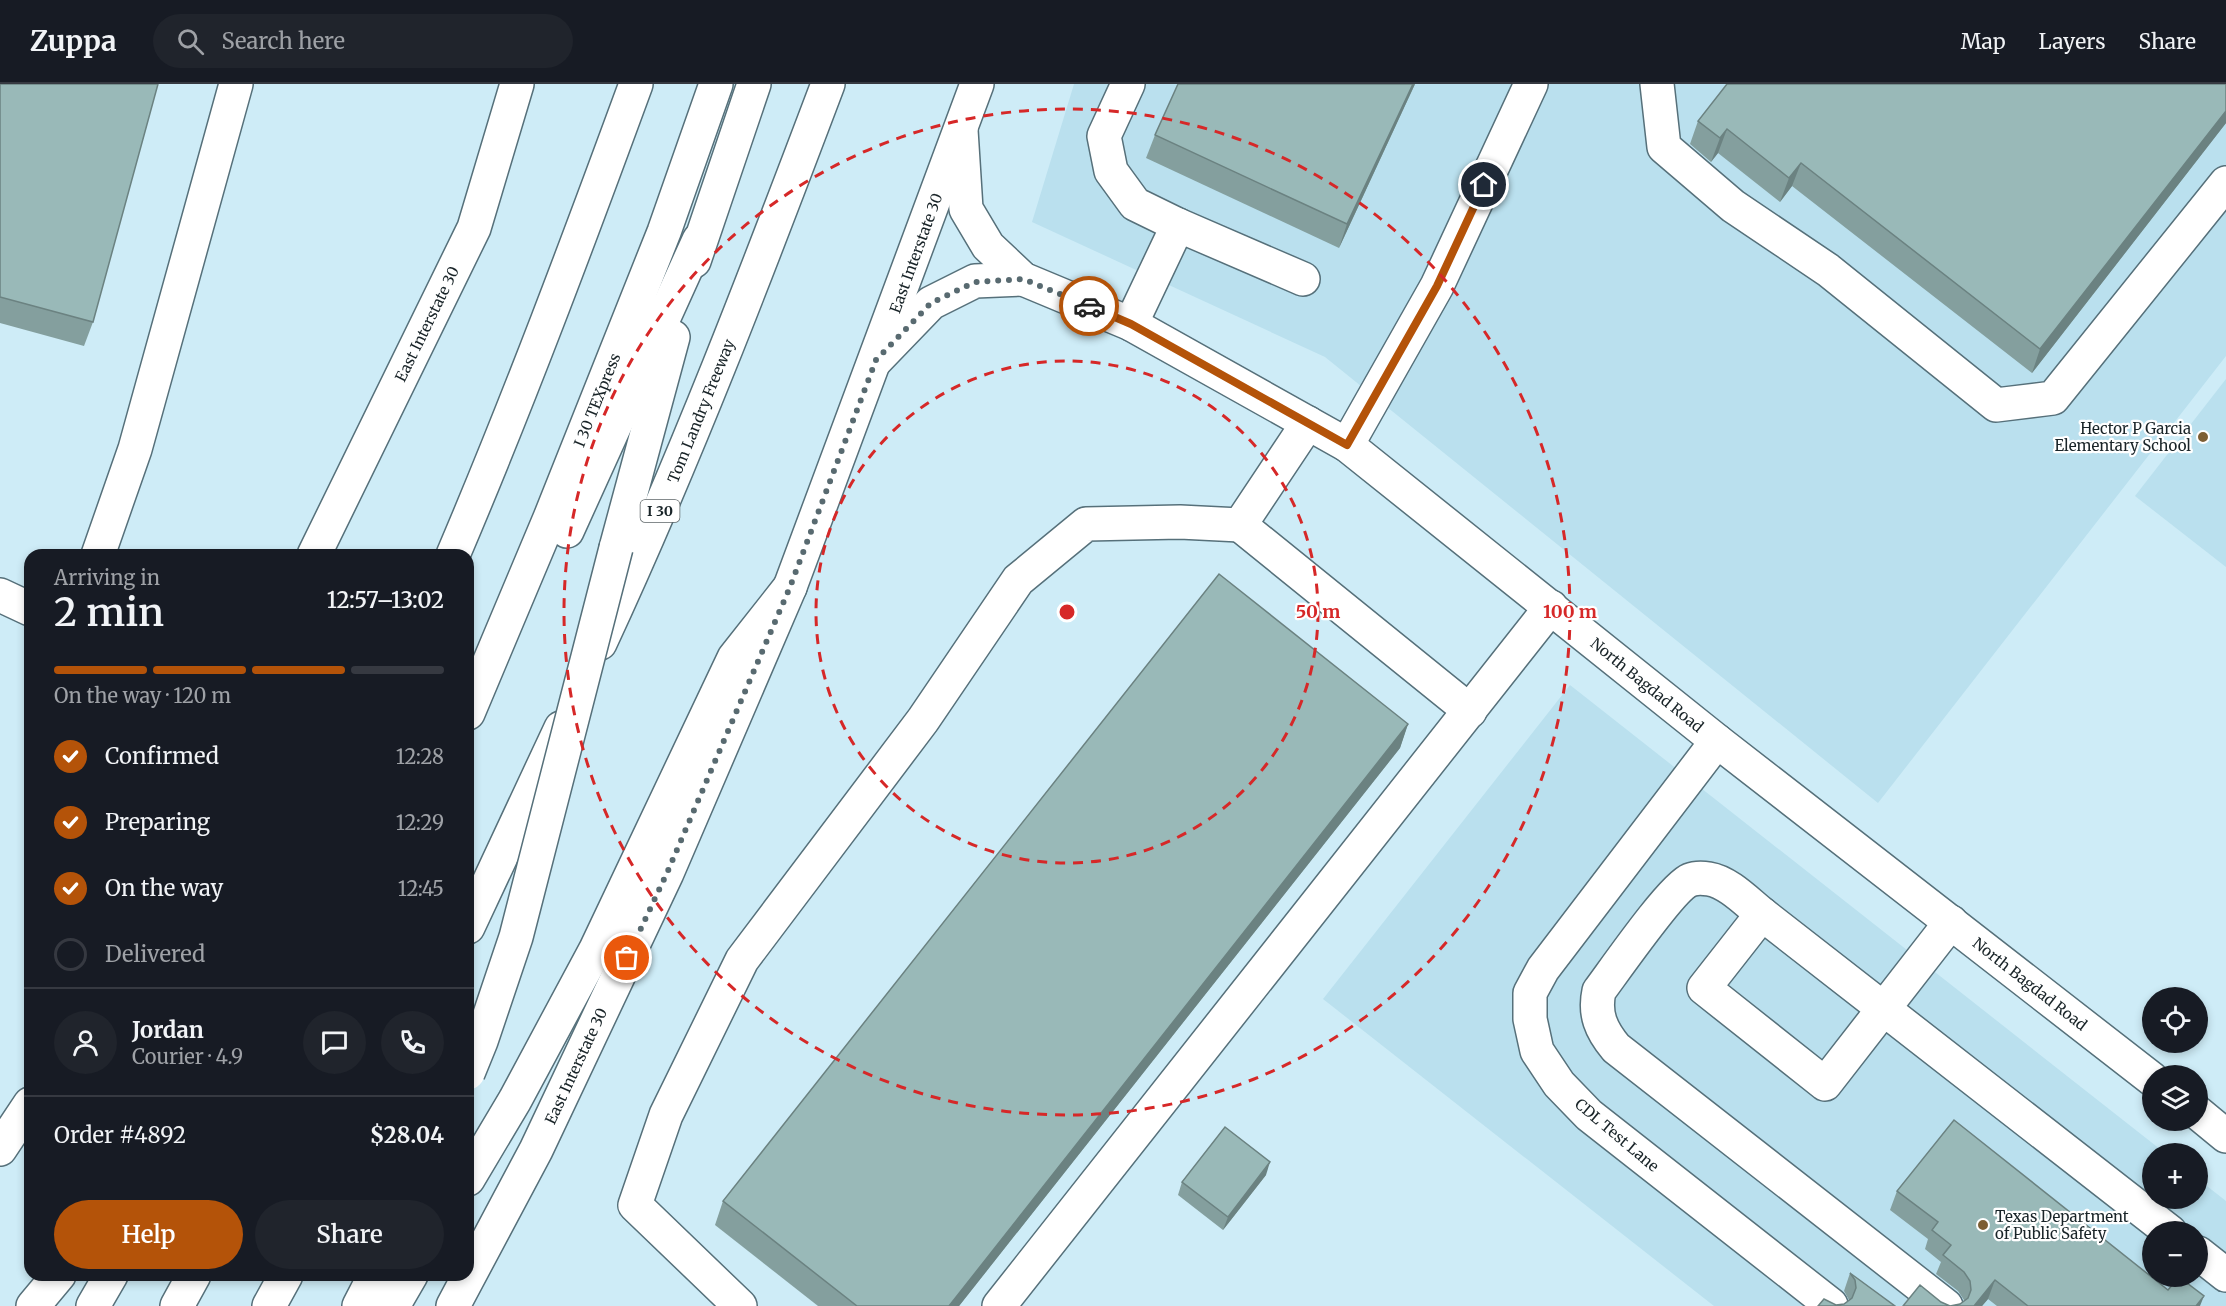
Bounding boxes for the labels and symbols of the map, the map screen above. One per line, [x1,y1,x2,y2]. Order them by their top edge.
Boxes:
pin [1458,159,1509,210]
street label: East Interstate 30 [885,190,947,316]
street label: East Interstate 30 [391,263,463,385]
courier [1059,276,1119,336]
street label: Tom Landry Freeway [663,336,739,486]
street label: I 30 TEXpress [570,350,624,450]
place label: Hector P Garcia Elementary School [2054,419,2191,455]
marker: Hector P Garcia Elementary School [2196,430,2210,444]
road number: I 30 [640,500,680,522]
text: 50 m [1296,600,1340,623]
text: 100 m [1543,600,1597,623]
centre of rings [1057,602,1077,622]
street label: North Bagdad Road [1587,634,1707,736]
pin [601,932,652,983]
street label: North Bagdad Road [1969,933,2091,1035]
street label: East Interstate 30 [541,1005,611,1127]
street label: CDL Test Lane [1571,1094,1663,1176]
place label: Texas Department of Public Safety [1995,1207,2129,1243]
marker: Texas Department of Public Safety [1976,1218,1990,1232]

